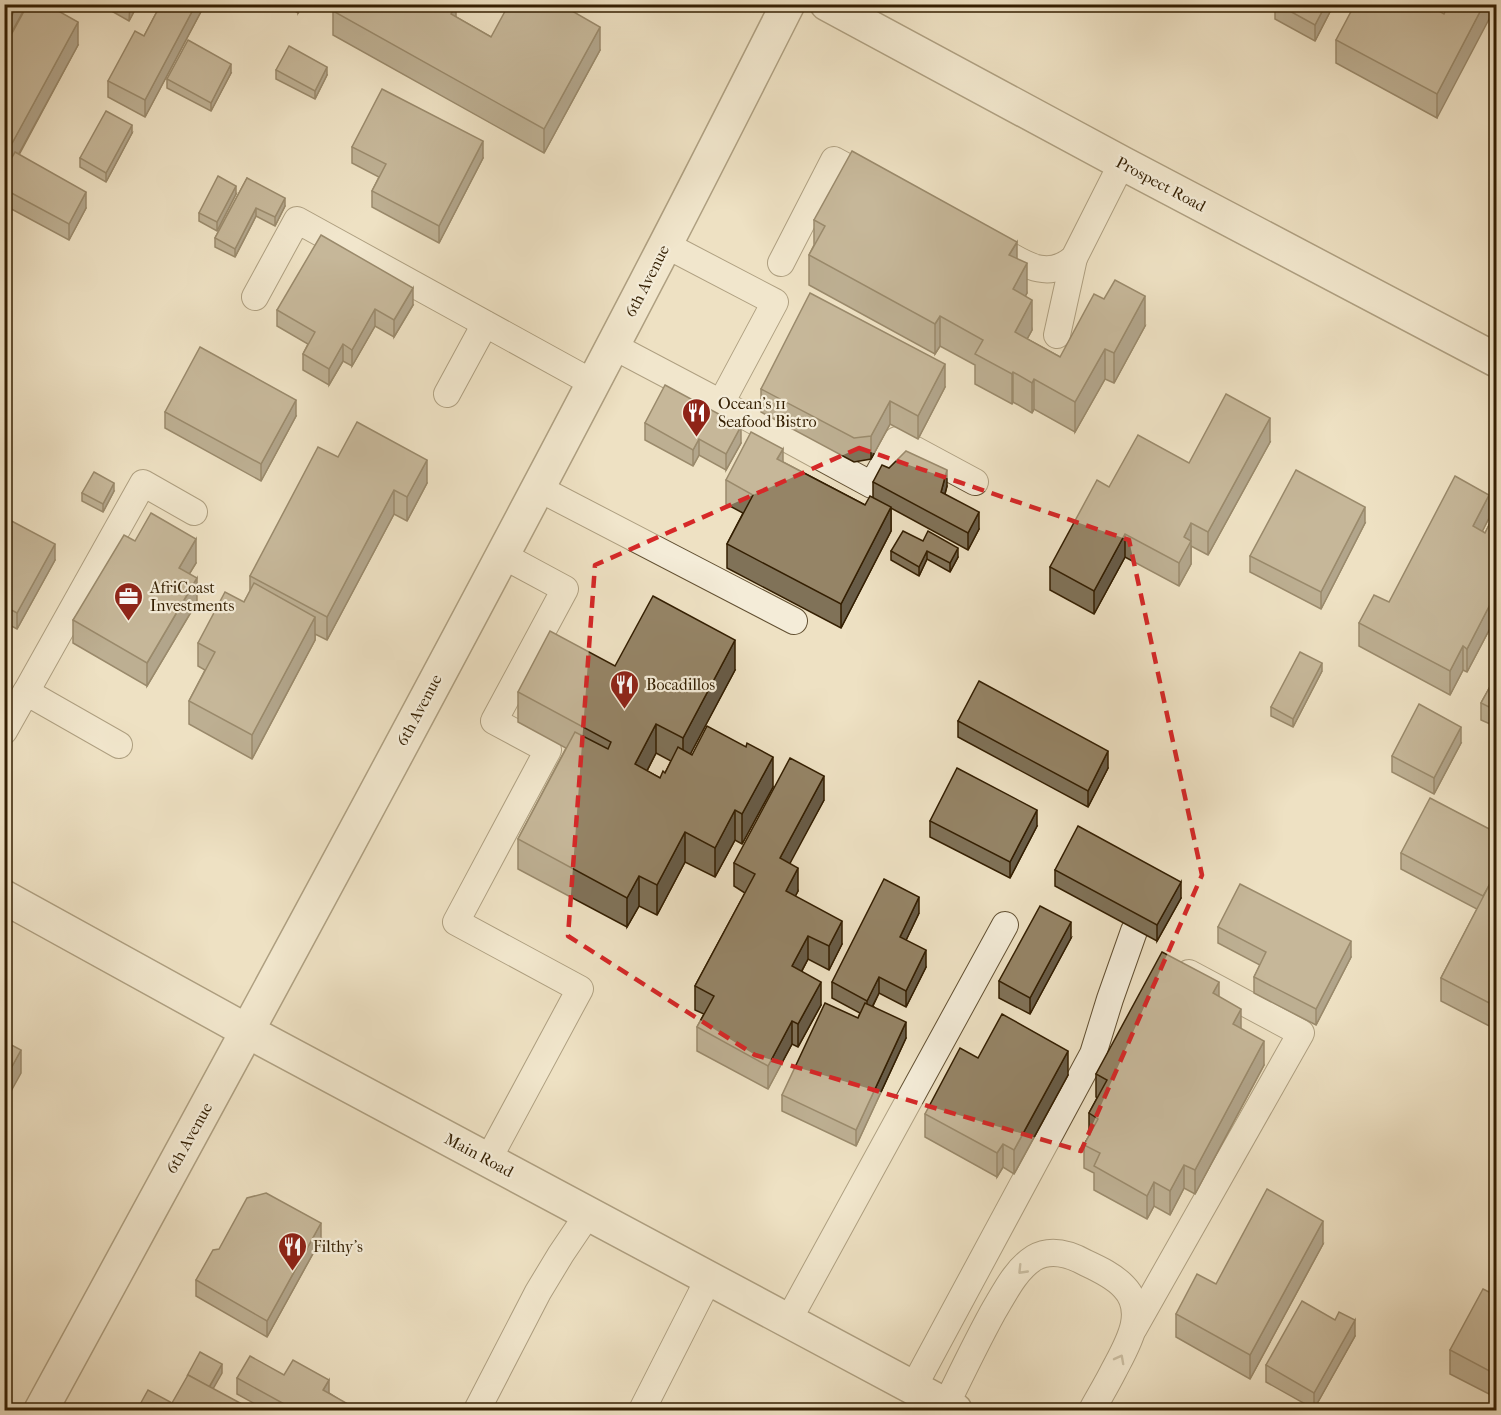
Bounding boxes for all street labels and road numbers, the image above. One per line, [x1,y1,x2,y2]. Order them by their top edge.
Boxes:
street label: Prospect Road [1113,152,1209,216]
street label: 6th Avenue [621,242,673,320]
street label: 6th Avenue [392,671,446,749]
street label: 6th Avenue [162,1099,216,1177]
street label: Main Road [441,1129,517,1181]

